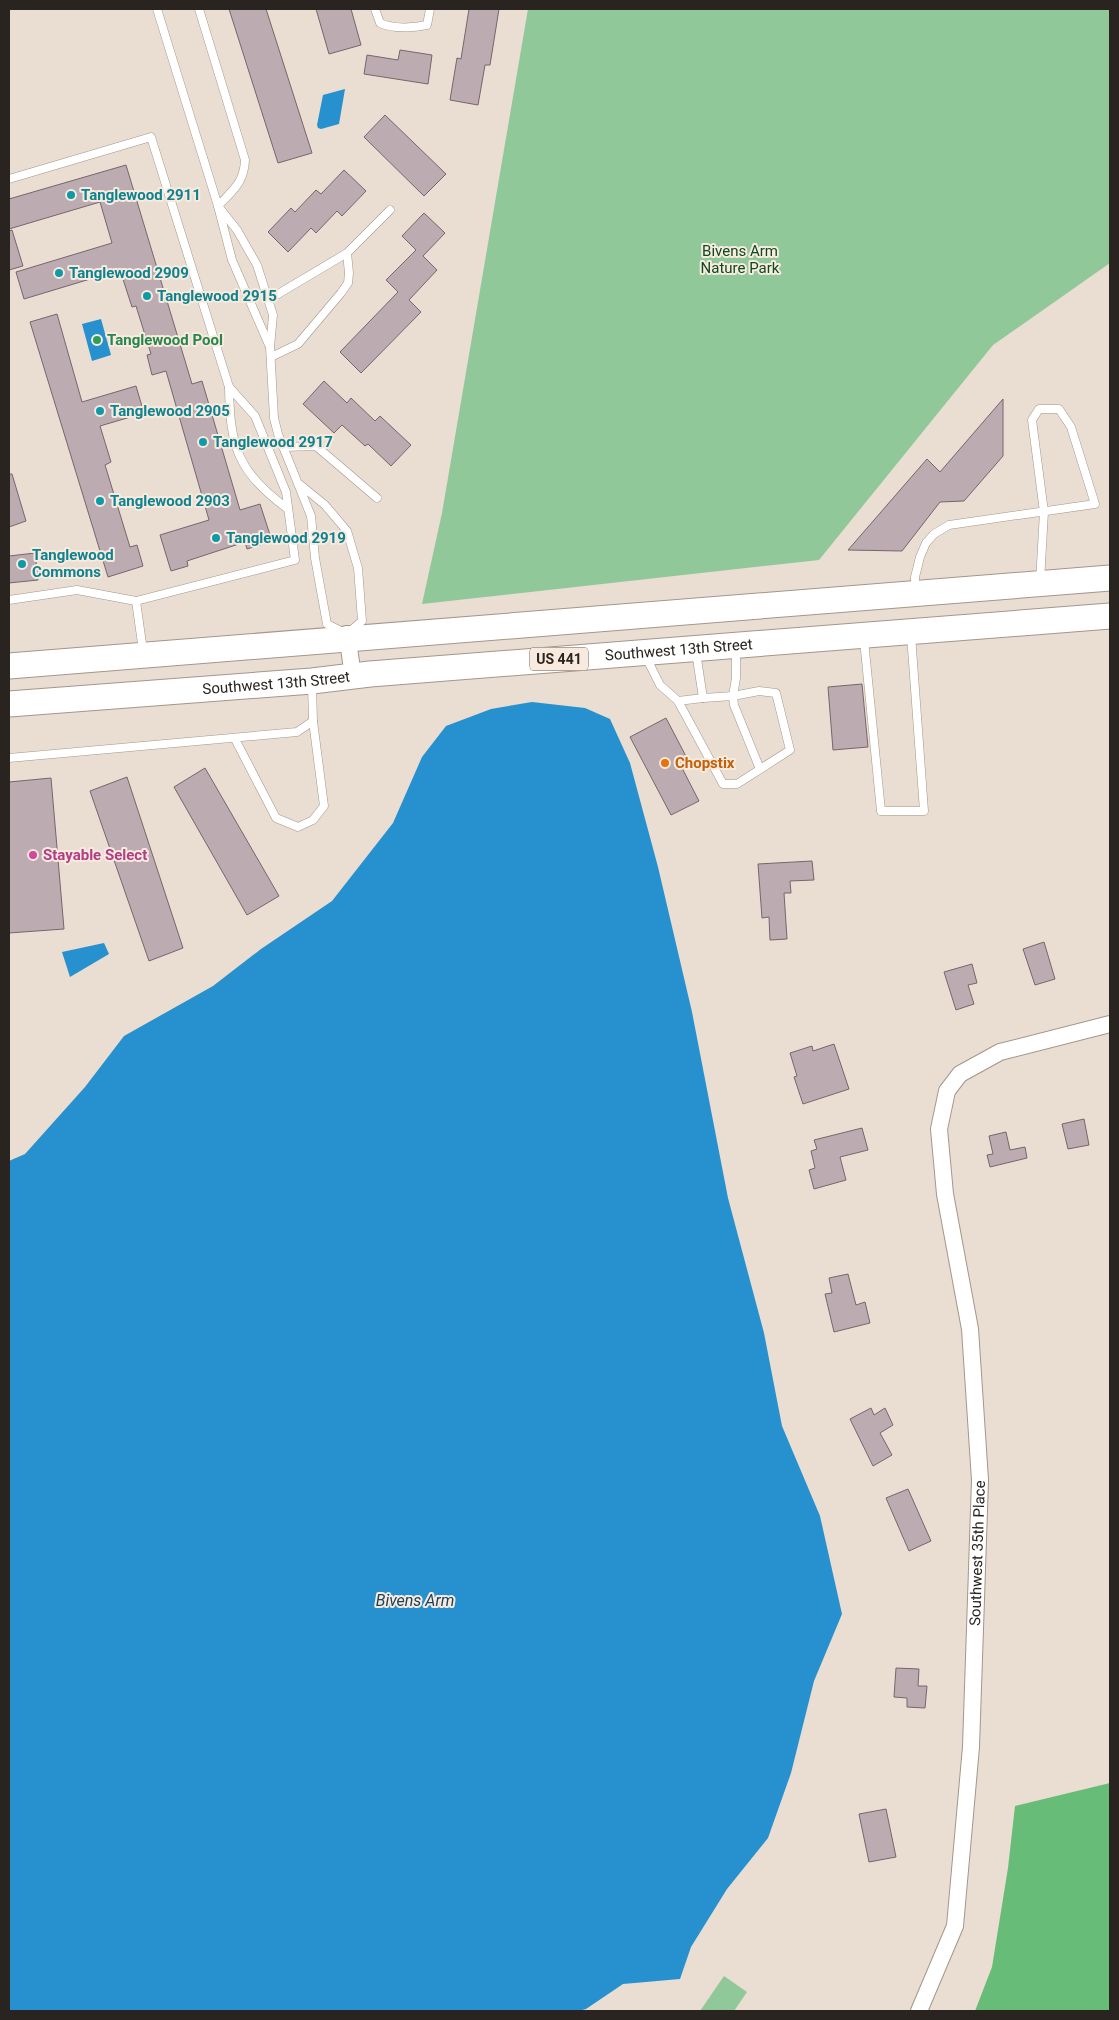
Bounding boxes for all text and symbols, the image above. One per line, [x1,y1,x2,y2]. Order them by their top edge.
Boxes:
place label: Tanglewood 2911 [81,186,201,204]
marker: Tanglewood 2911 [65,189,77,201]
park label: Bivens Arm Nature Park [701,242,780,277]
place label: Tanglewood 2909 [69,264,189,282]
marker: Tanglewood 2909 [53,267,65,279]
place label: Tanglewood 2915 [157,287,277,305]
marker: Tanglewood 2915 [141,290,153,302]
place label: Tanglewood Pool [107,331,223,349]
marker: Tanglewood Pool [91,334,103,346]
place label: Tanglewood 2905 [110,402,230,420]
marker: Tanglewood 2905 [94,405,106,417]
place label: Tanglewood 2917 [213,433,333,451]
marker: Tanglewood 2917 [197,436,209,448]
place label: Tanglewood 2903 [110,492,230,510]
marker: Tanglewood 2903 [94,495,106,507]
place label: Tanglewood 2919 [226,529,346,547]
marker: Tanglewood 2919 [210,532,222,544]
place label: Tanglewood Commons [32,546,114,581]
marker: Tanglewood Commons [16,558,28,570]
street label: Southwest 13th Street [604,635,753,665]
road number: US 441 [530,648,588,671]
street label: Southwest 13th Street [202,667,351,698]
place label: Chopstix [675,754,735,772]
marker: Chopstix [659,757,671,769]
place label: Stayable Select [43,846,147,864]
marker: Stayable Select [27,849,39,861]
street label: Southwest 35th Place [966,1480,989,1626]
water label: Bivens Arm [376,1591,454,1610]

